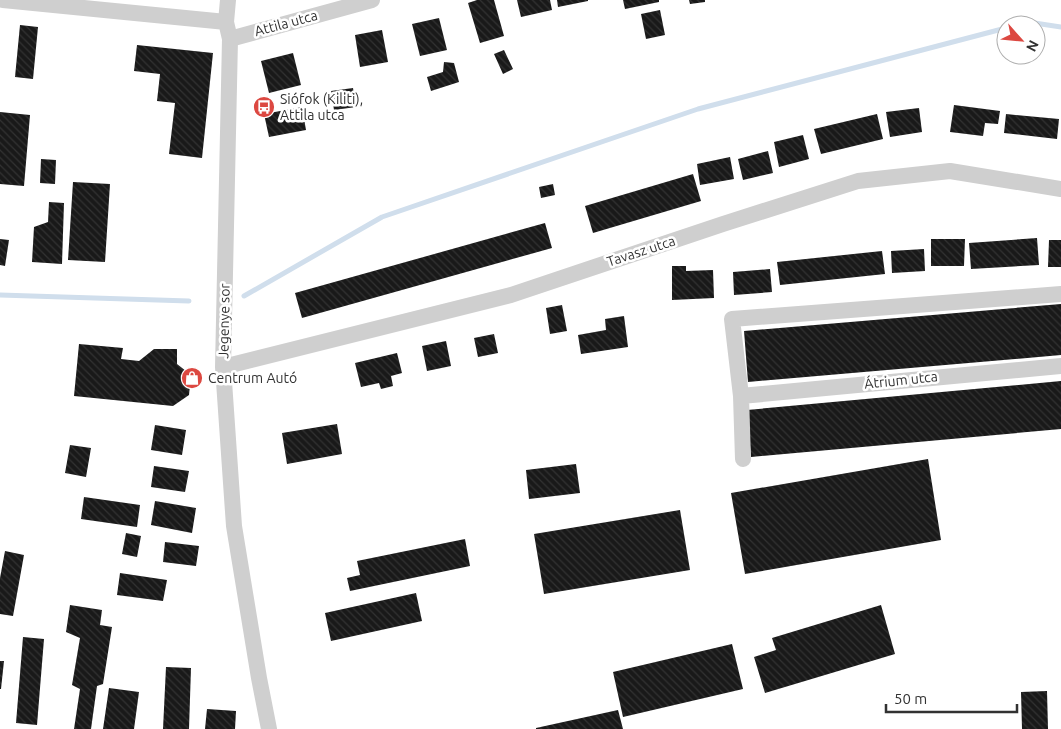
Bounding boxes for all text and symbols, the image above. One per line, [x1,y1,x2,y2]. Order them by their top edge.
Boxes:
street label: Attila utca [253,7,319,39]
north arrow [996,15,1046,65]
text: N [1023,38,1042,54]
place label: Siófok (Kiliti), Attila utca [280,91,363,123]
bus stop icon: Siófok (Kiliti), Attila utca [252,95,276,119]
street label: Tavasz utca [605,232,677,270]
street label: Jegenye sor [215,282,233,359]
shop icon: Centrum Autó [180,366,204,390]
street label: Átrium utca [863,367,939,392]
place label: Centrum Autó [208,370,297,386]
scale bar [886,682,1017,714]
text: 50 m [894,690,927,707]

